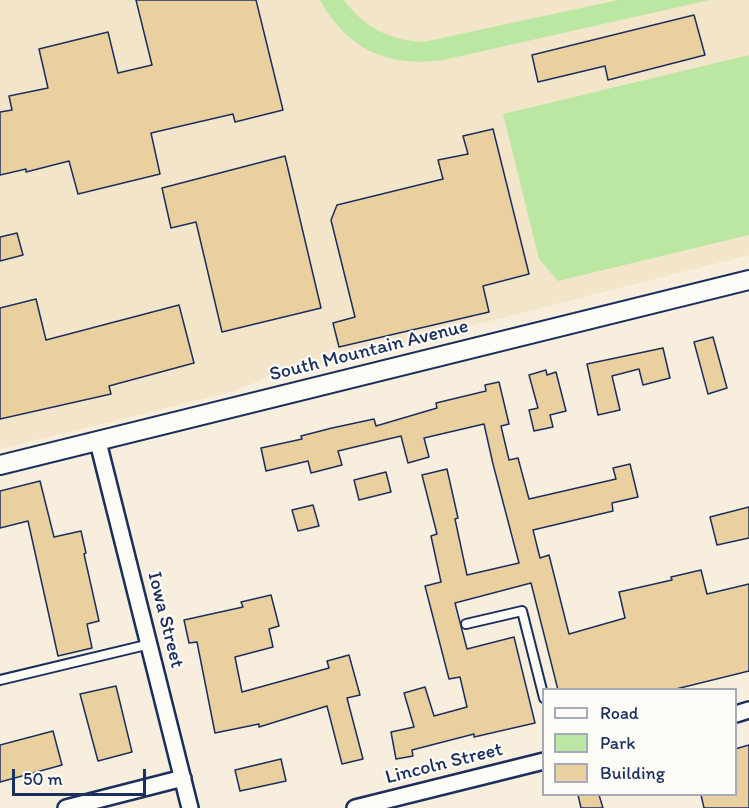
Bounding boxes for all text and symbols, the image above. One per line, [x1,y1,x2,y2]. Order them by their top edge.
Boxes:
street label: South Mountain Avenue [267,315,471,387]
street label: Iowa Street [141,569,189,671]
legend [542,688,737,796]
text: Road [600,702,639,724]
text: Park [600,732,635,754]
street label: Lincoln Street [383,738,505,790]
scale bar [15,757,148,795]
text: Building [600,762,665,784]
text: 50 m [23,768,63,790]

